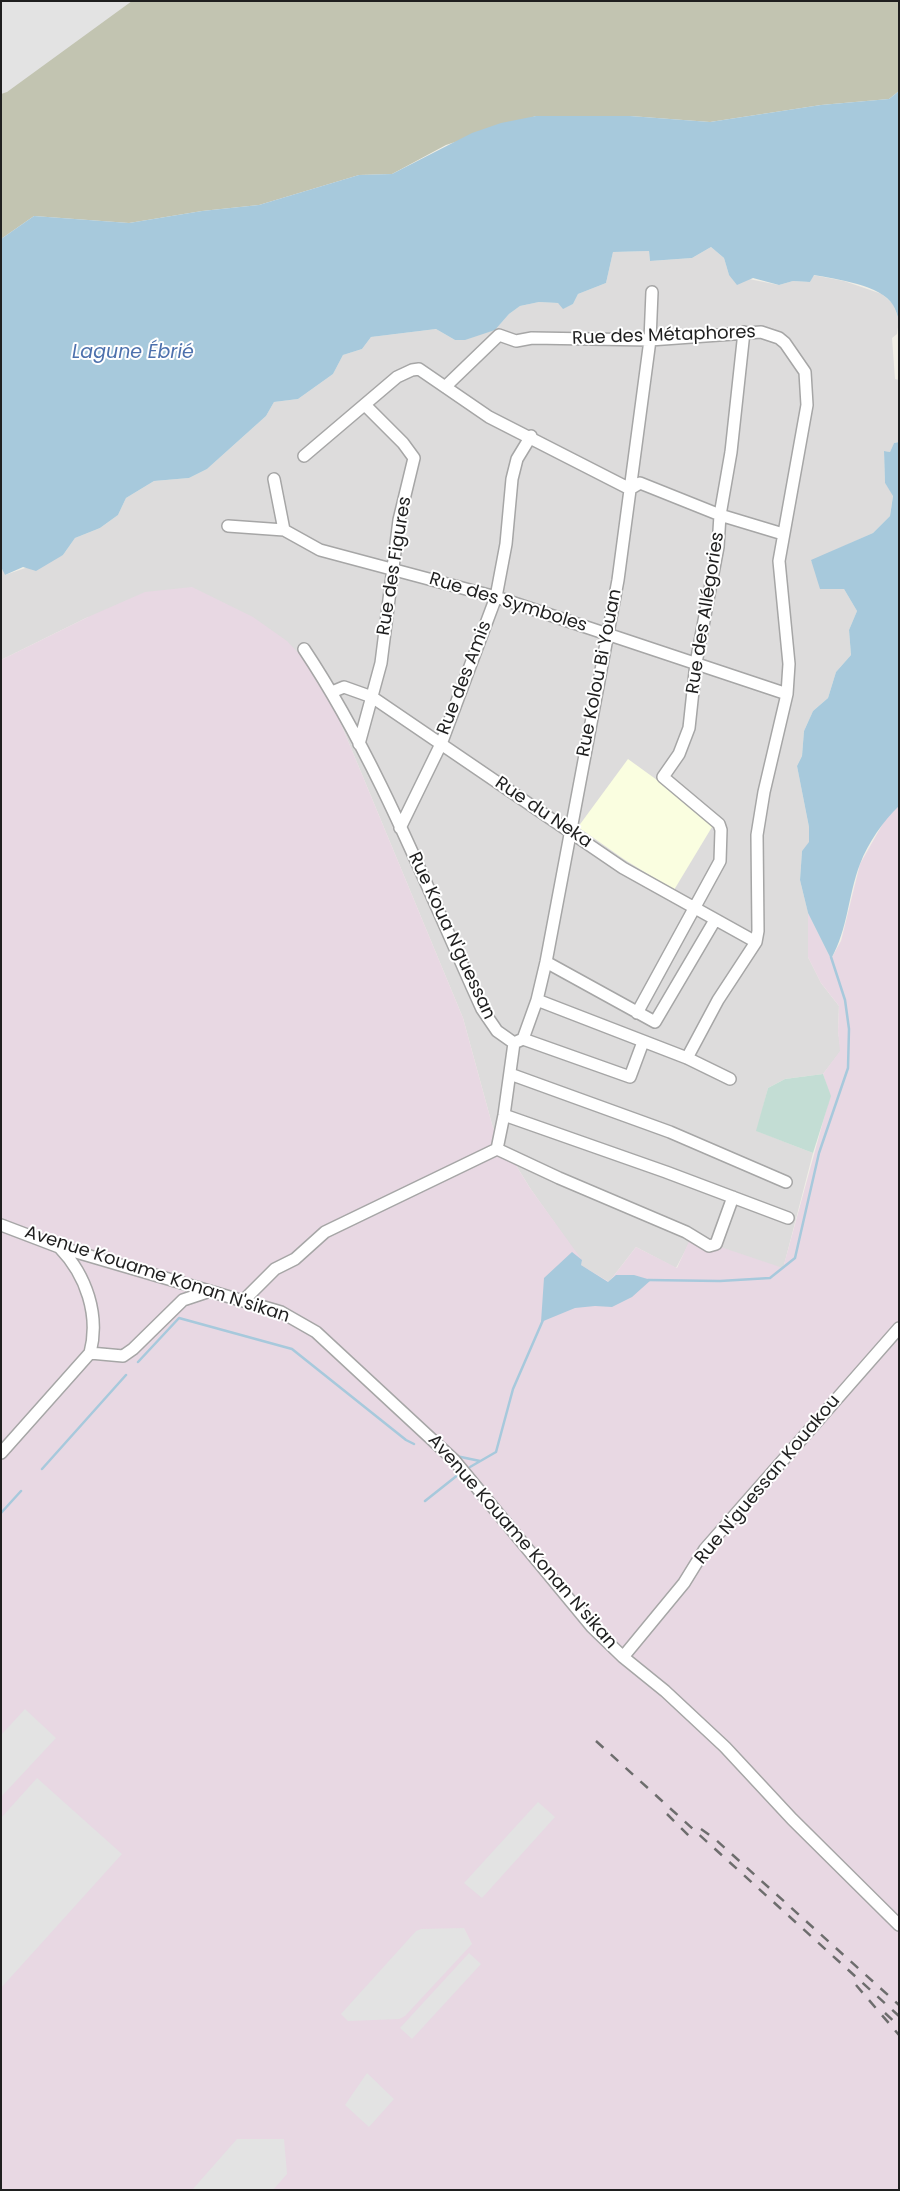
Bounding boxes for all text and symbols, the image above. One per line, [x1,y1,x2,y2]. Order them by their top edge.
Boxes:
street label: Rue des Métaphores [572,322,756,350]
water label: Lagune Ébrié [72,342,194,364]
street label: Rue des Figures [373,495,417,637]
street label: Rue des Allégories [683,531,729,695]
street label: Rue des Symboles [426,569,590,637]
street label: Rue Kolou Bi Youan [573,587,627,759]
street label: Rue des Amis [433,618,497,738]
street label: Rue du Neka [490,773,596,853]
street label: Rue Koua N'guessan [403,849,499,1023]
street label: Avenue Kouame Konan N'sikan [22,1222,292,1328]
street label: Rue N'guessan Kouakou [691,1391,845,1569]
street label: Avenue Kouame Konan N'sikan [423,1430,621,1654]

